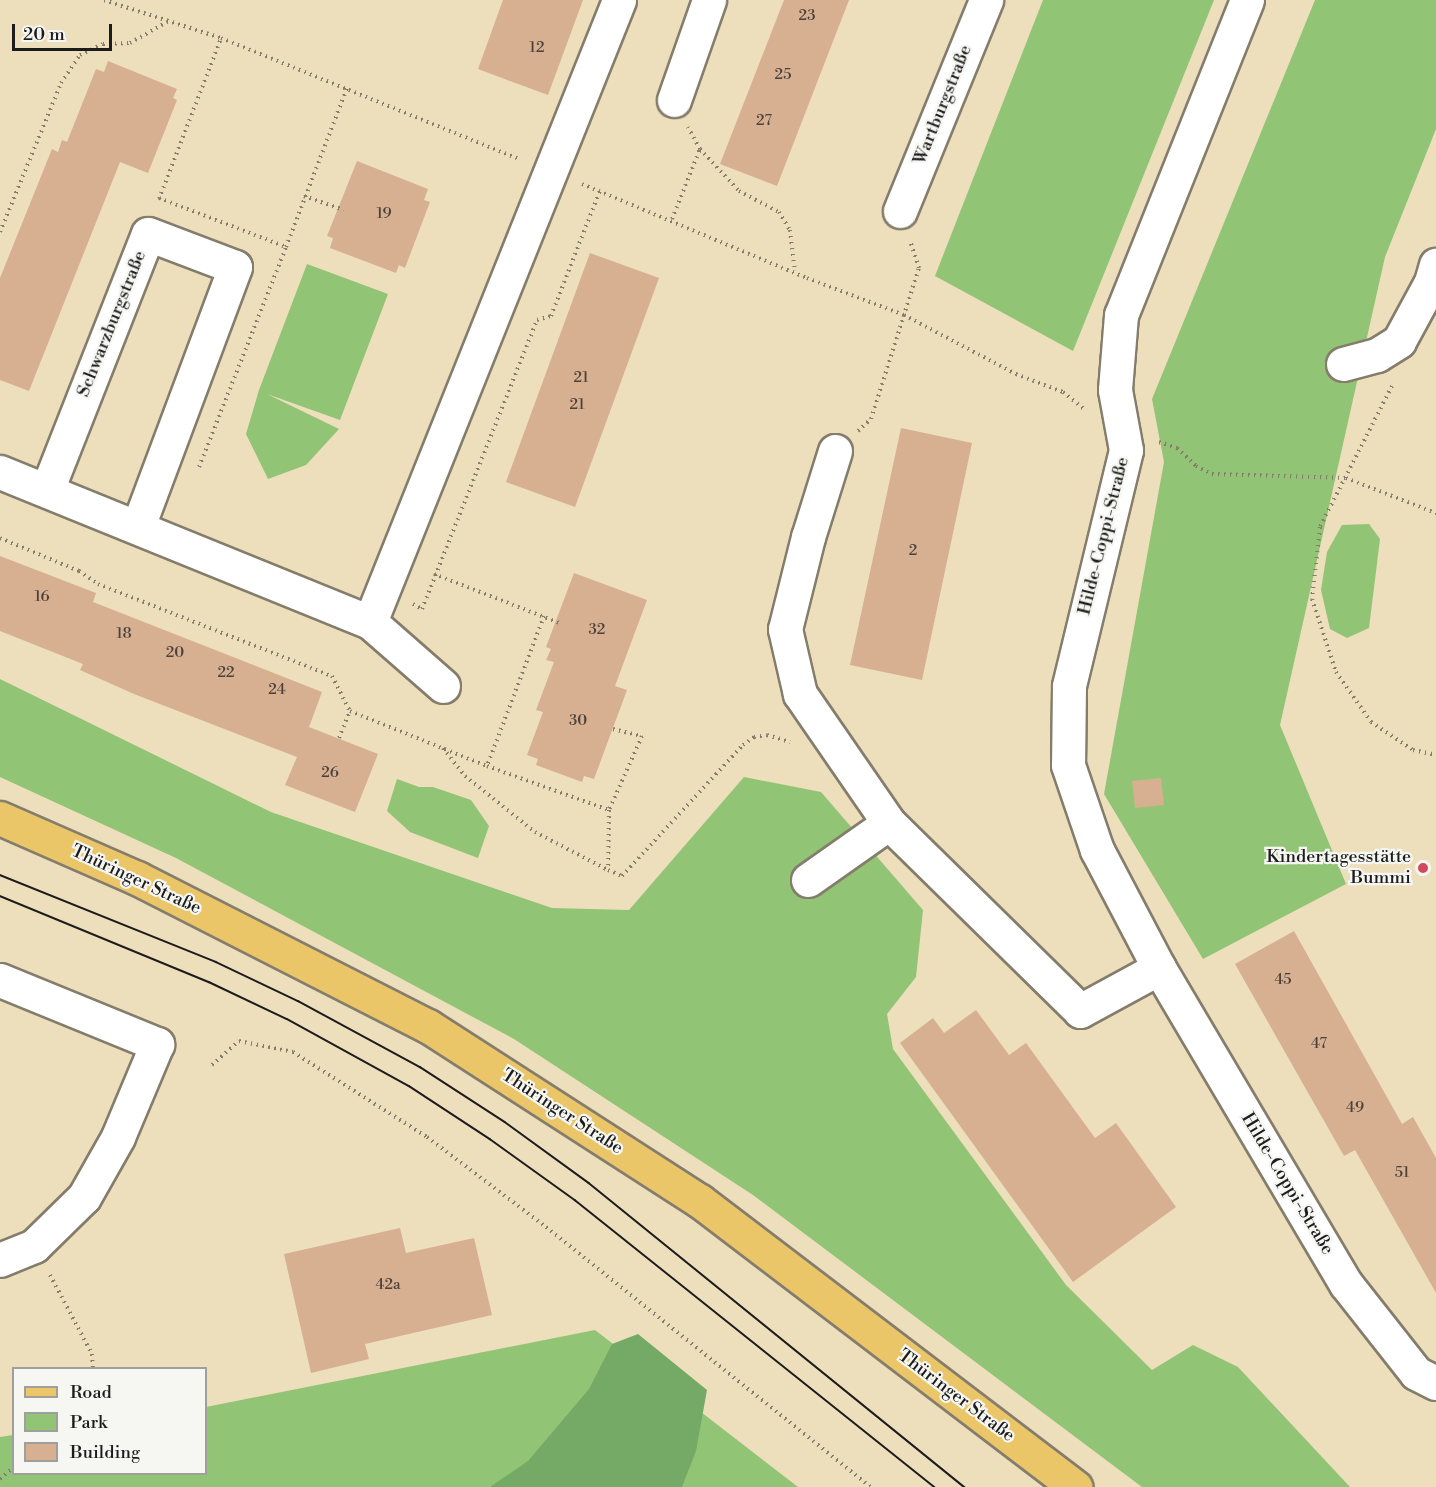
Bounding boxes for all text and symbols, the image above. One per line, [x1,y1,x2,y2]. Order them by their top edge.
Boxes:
house number: 23 [799,7,815,25]
scale bar [15,12,116,50]
text: 20 m [23,23,65,46]
house number: 12 [529,39,545,57]
street label: Wartburgstraße [909,42,977,168]
house number: 25 [775,66,791,84]
house number: 27 [756,112,772,130]
house number: 19 [376,205,392,223]
street label: Schwarzburgstraße [73,248,151,400]
house number: 21 [573,369,589,387]
house number: 21 [569,396,585,414]
street label: Hilde-Coppi-Straße [1074,455,1134,617]
house number: 2 [909,542,917,560]
house number: 16 [34,588,50,606]
house number: 32 [589,621,605,639]
house number: 18 [116,625,132,643]
house number: 20 [166,644,184,662]
house number: 22 [217,664,235,682]
house number: 24 [268,681,286,699]
house number: 30 [569,712,587,730]
house number: 26 [321,764,339,782]
street label: Thüringer Straße [68,841,204,919]
place label: Kindertagesstätte Bummi [1266,847,1411,890]
marker: Kindertagesstätte Bummi [1416,861,1430,875]
house number: 45 [1274,971,1292,989]
house number: 47 [1311,1035,1327,1053]
street label: Thüringer Straße [497,1065,627,1159]
house number: 49 [1346,1099,1364,1117]
street label: Hilde-Coppi-Straße [1236,1109,1338,1259]
house number: 51 [1395,1164,1409,1182]
house number: 42a [375,1276,401,1294]
street label: Thüringer Straße [893,1345,1019,1447]
legend [12,1367,207,1475]
text: Road [70,1381,112,1404]
text: Park [70,1411,107,1434]
text: Building [70,1441,140,1464]

